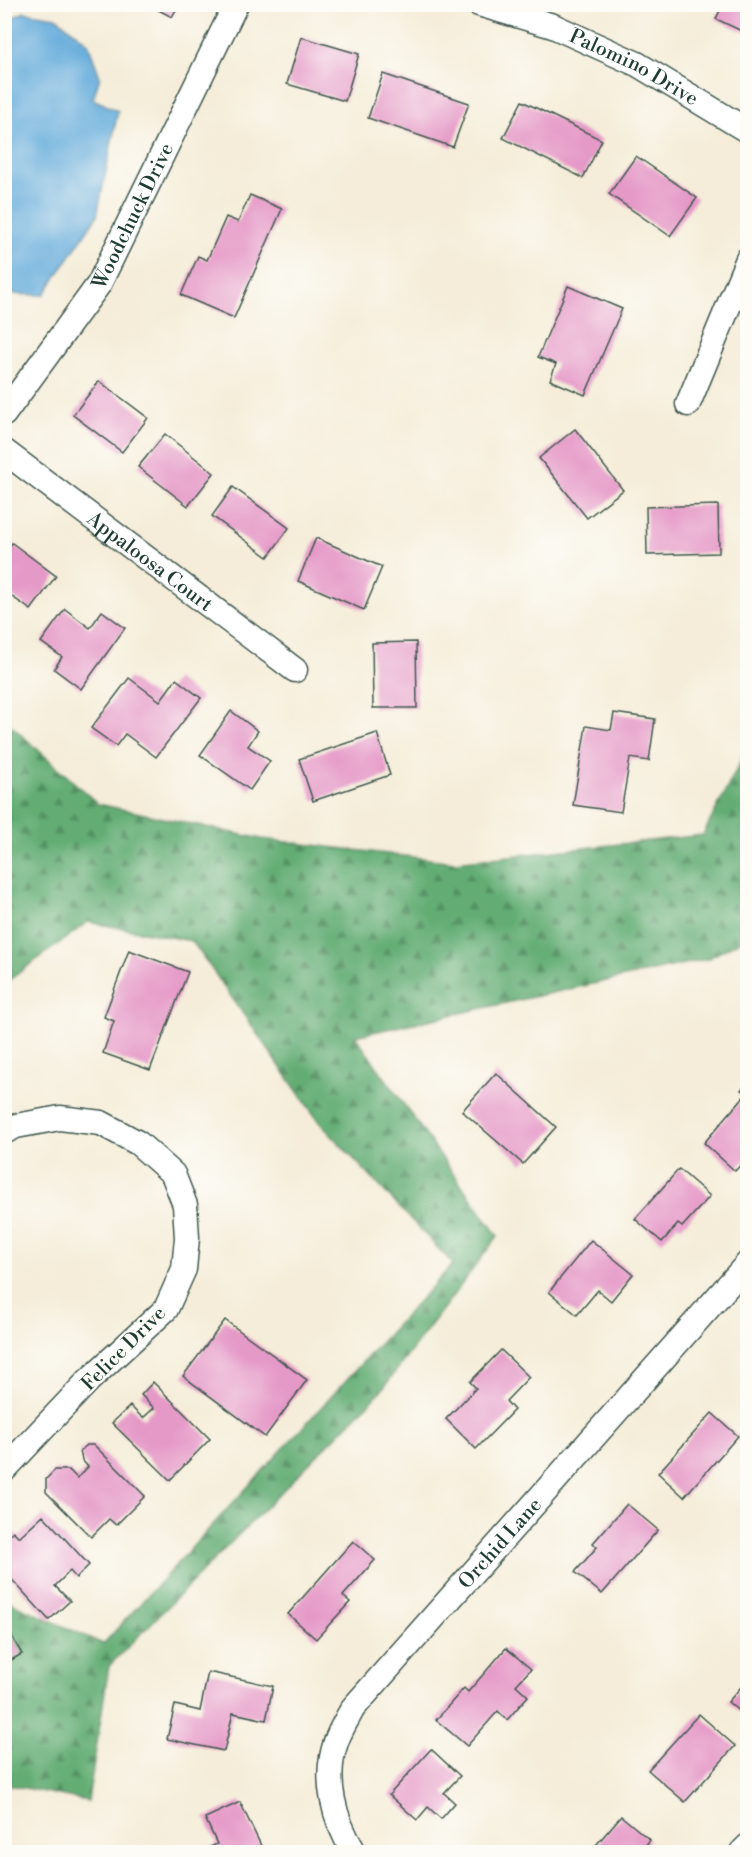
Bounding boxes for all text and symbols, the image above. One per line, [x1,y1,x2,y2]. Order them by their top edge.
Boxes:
street label: Palomino Drive [565,24,702,112]
street label: Woodchuck Drive [87,139,180,294]
street label: Appaloosa Court [81,506,217,618]
street label: Felice Drive [76,1301,172,1397]
street label: Orchid Lane [454,1493,548,1595]

